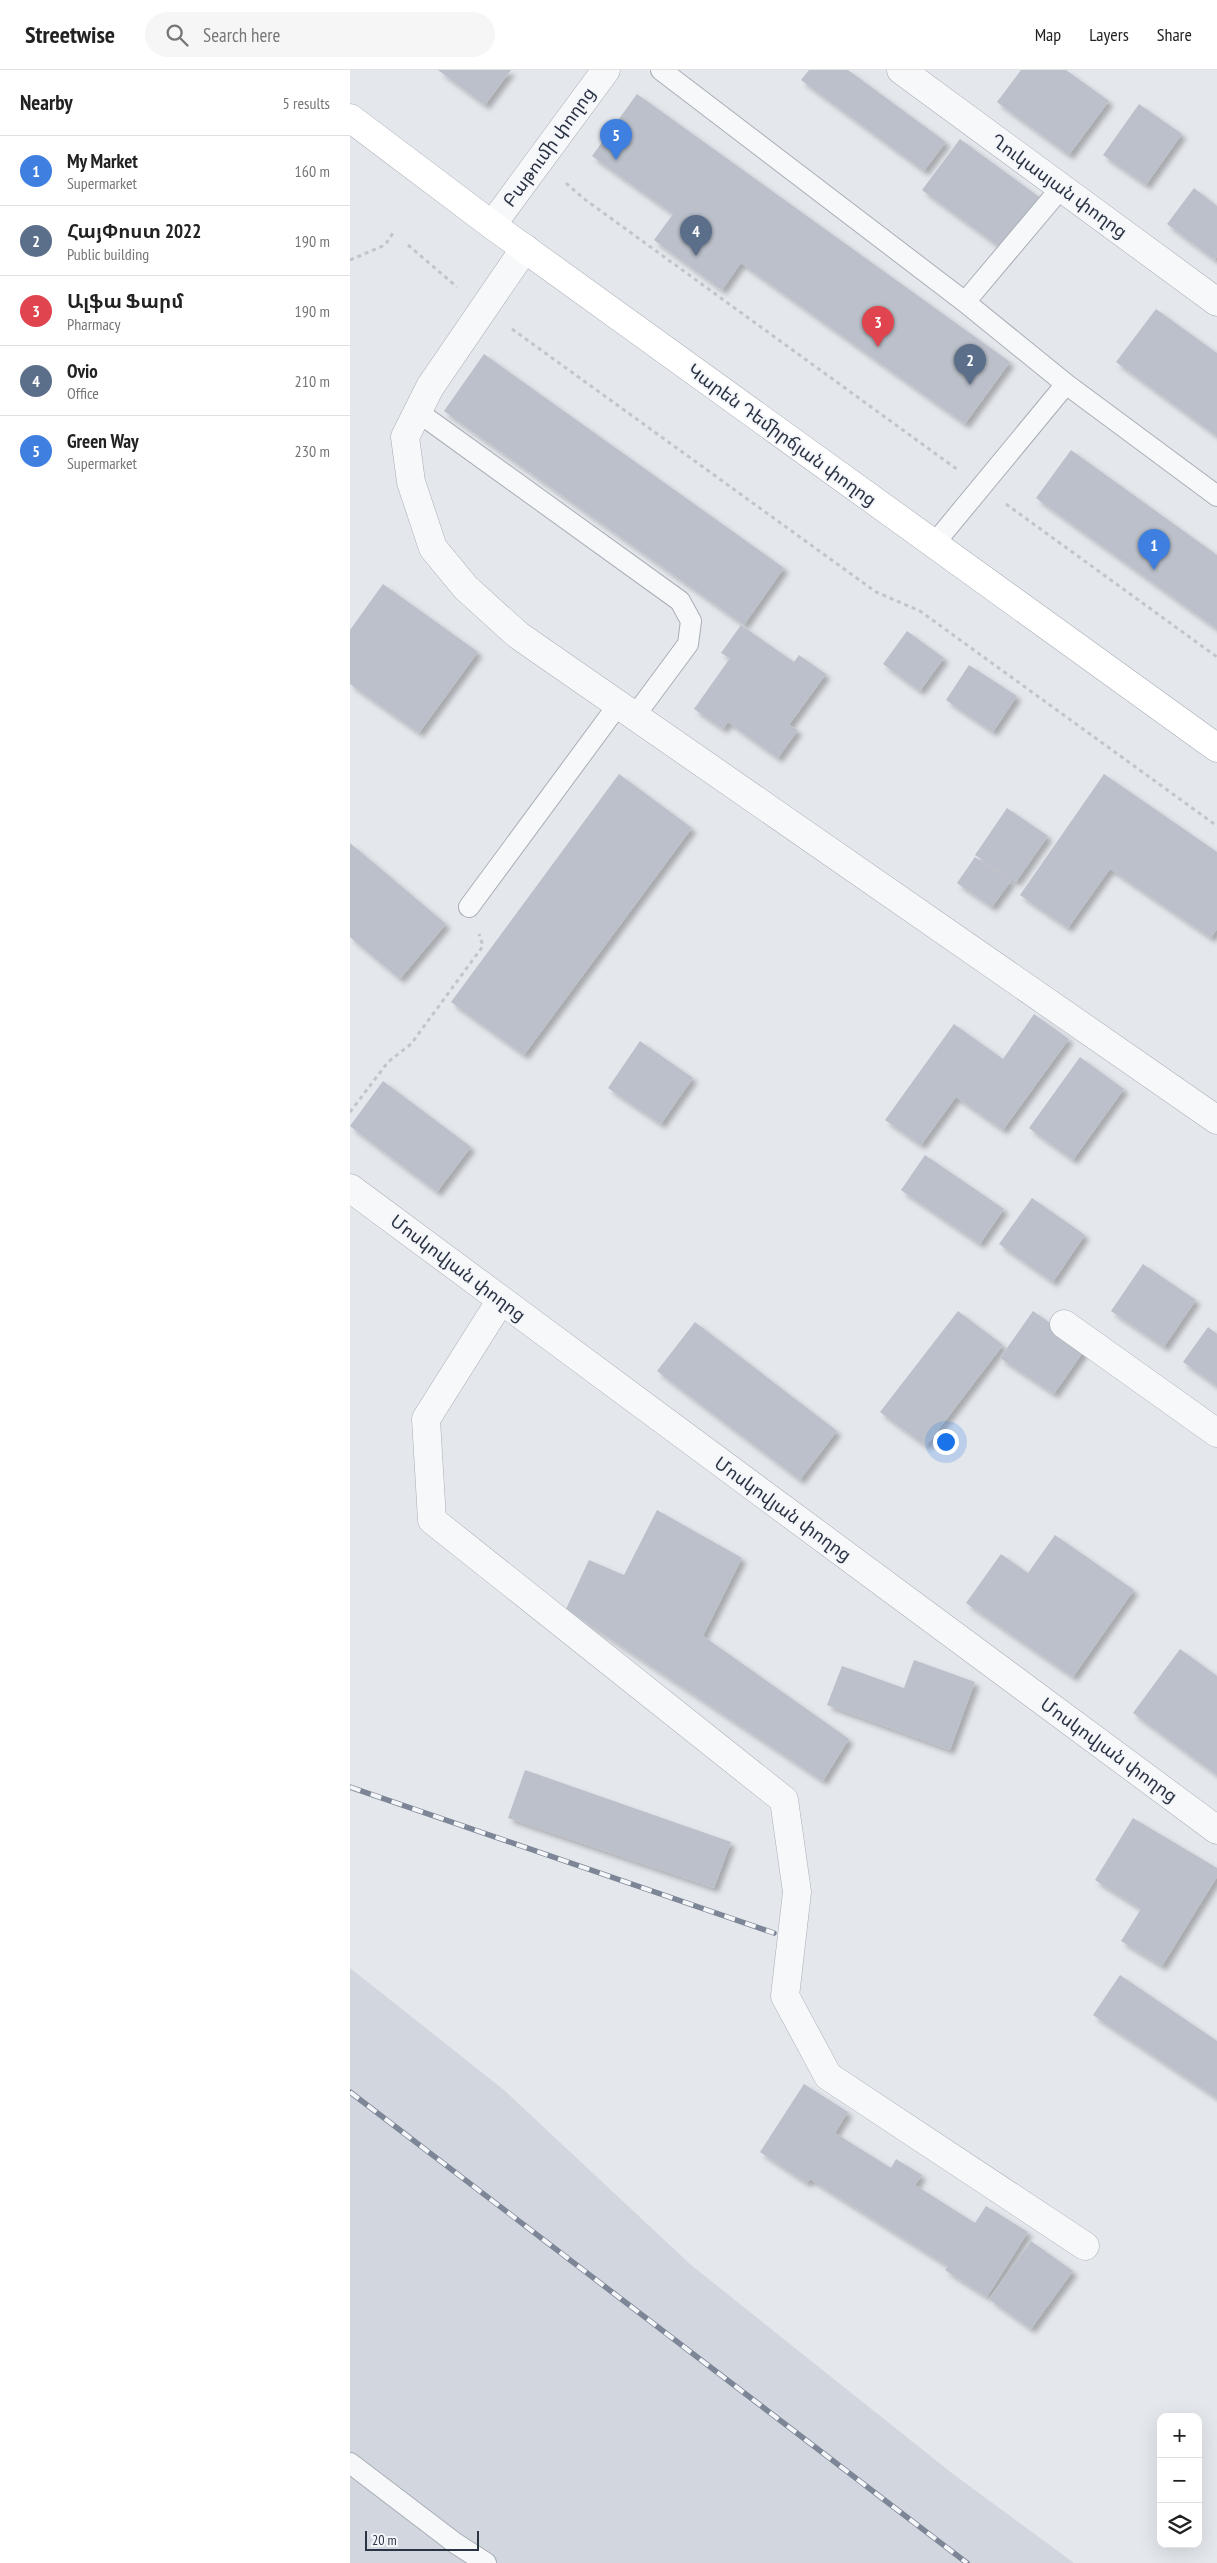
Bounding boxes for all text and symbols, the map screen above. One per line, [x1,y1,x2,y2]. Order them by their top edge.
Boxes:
search box [145,12,495,57]
text: Streetwise [25,19,115,50]
icon: search [163,21,191,49]
text: Search here [203,23,280,47]
text: Map [1035,23,1061,46]
text: Layers [1089,23,1129,46]
text: Share [1157,23,1192,46]
street label: Բաթումի փողոց [497,82,600,211]
text: Nearby [20,89,73,116]
text: 5 results [283,93,330,113]
pin: 5 [600,119,632,160]
street label: Ղուկասյան փողոց [986,128,1132,243]
text: My Market [67,149,138,173]
text: 1 [32,161,40,181]
text: 160 m [295,161,330,181]
text: Supermarket [67,173,137,193]
pin: 4 [680,215,712,256]
text: ՀայՓոստ 2022 [67,219,201,243]
text: 2 [32,231,40,251]
text: 190 m [295,231,330,251]
text: Public building [67,244,149,264]
text: Ալֆա Ֆարմ [67,289,184,313]
text: 3 [32,301,40,321]
text: 190 m [295,301,330,321]
pin: 3 [862,306,894,347]
text: Pharmacy [67,314,120,334]
pin: 2 [954,344,986,385]
street label: Կարեն Դեմիրճյան փողոց [683,358,881,511]
text: Ovio [67,359,98,383]
text: 4 [32,371,40,391]
text: 210 m [295,371,330,391]
text: Office [67,383,99,403]
text: Green Way [67,429,139,453]
text: 5 [32,441,40,461]
text: 230 m [295,441,330,461]
text: Supermarket [67,453,137,473]
pin: 1 [1138,529,1170,570]
street label: Մոսկովյան փողոց [386,1209,531,1326]
your location [933,1429,959,1455]
street label: Մոսկովյան փողոց [710,1451,856,1566]
street label: Մոսկովյան փողոց [1036,1692,1182,1807]
map controls [1157,2413,1202,2548]
button: + [1157,2413,1202,2458]
button: − [1157,2458,1202,2503]
button: layers [1157,2503,1202,2548]
scale bar [365,2528,479,2551]
text: 20 m [372,2531,397,2549]

